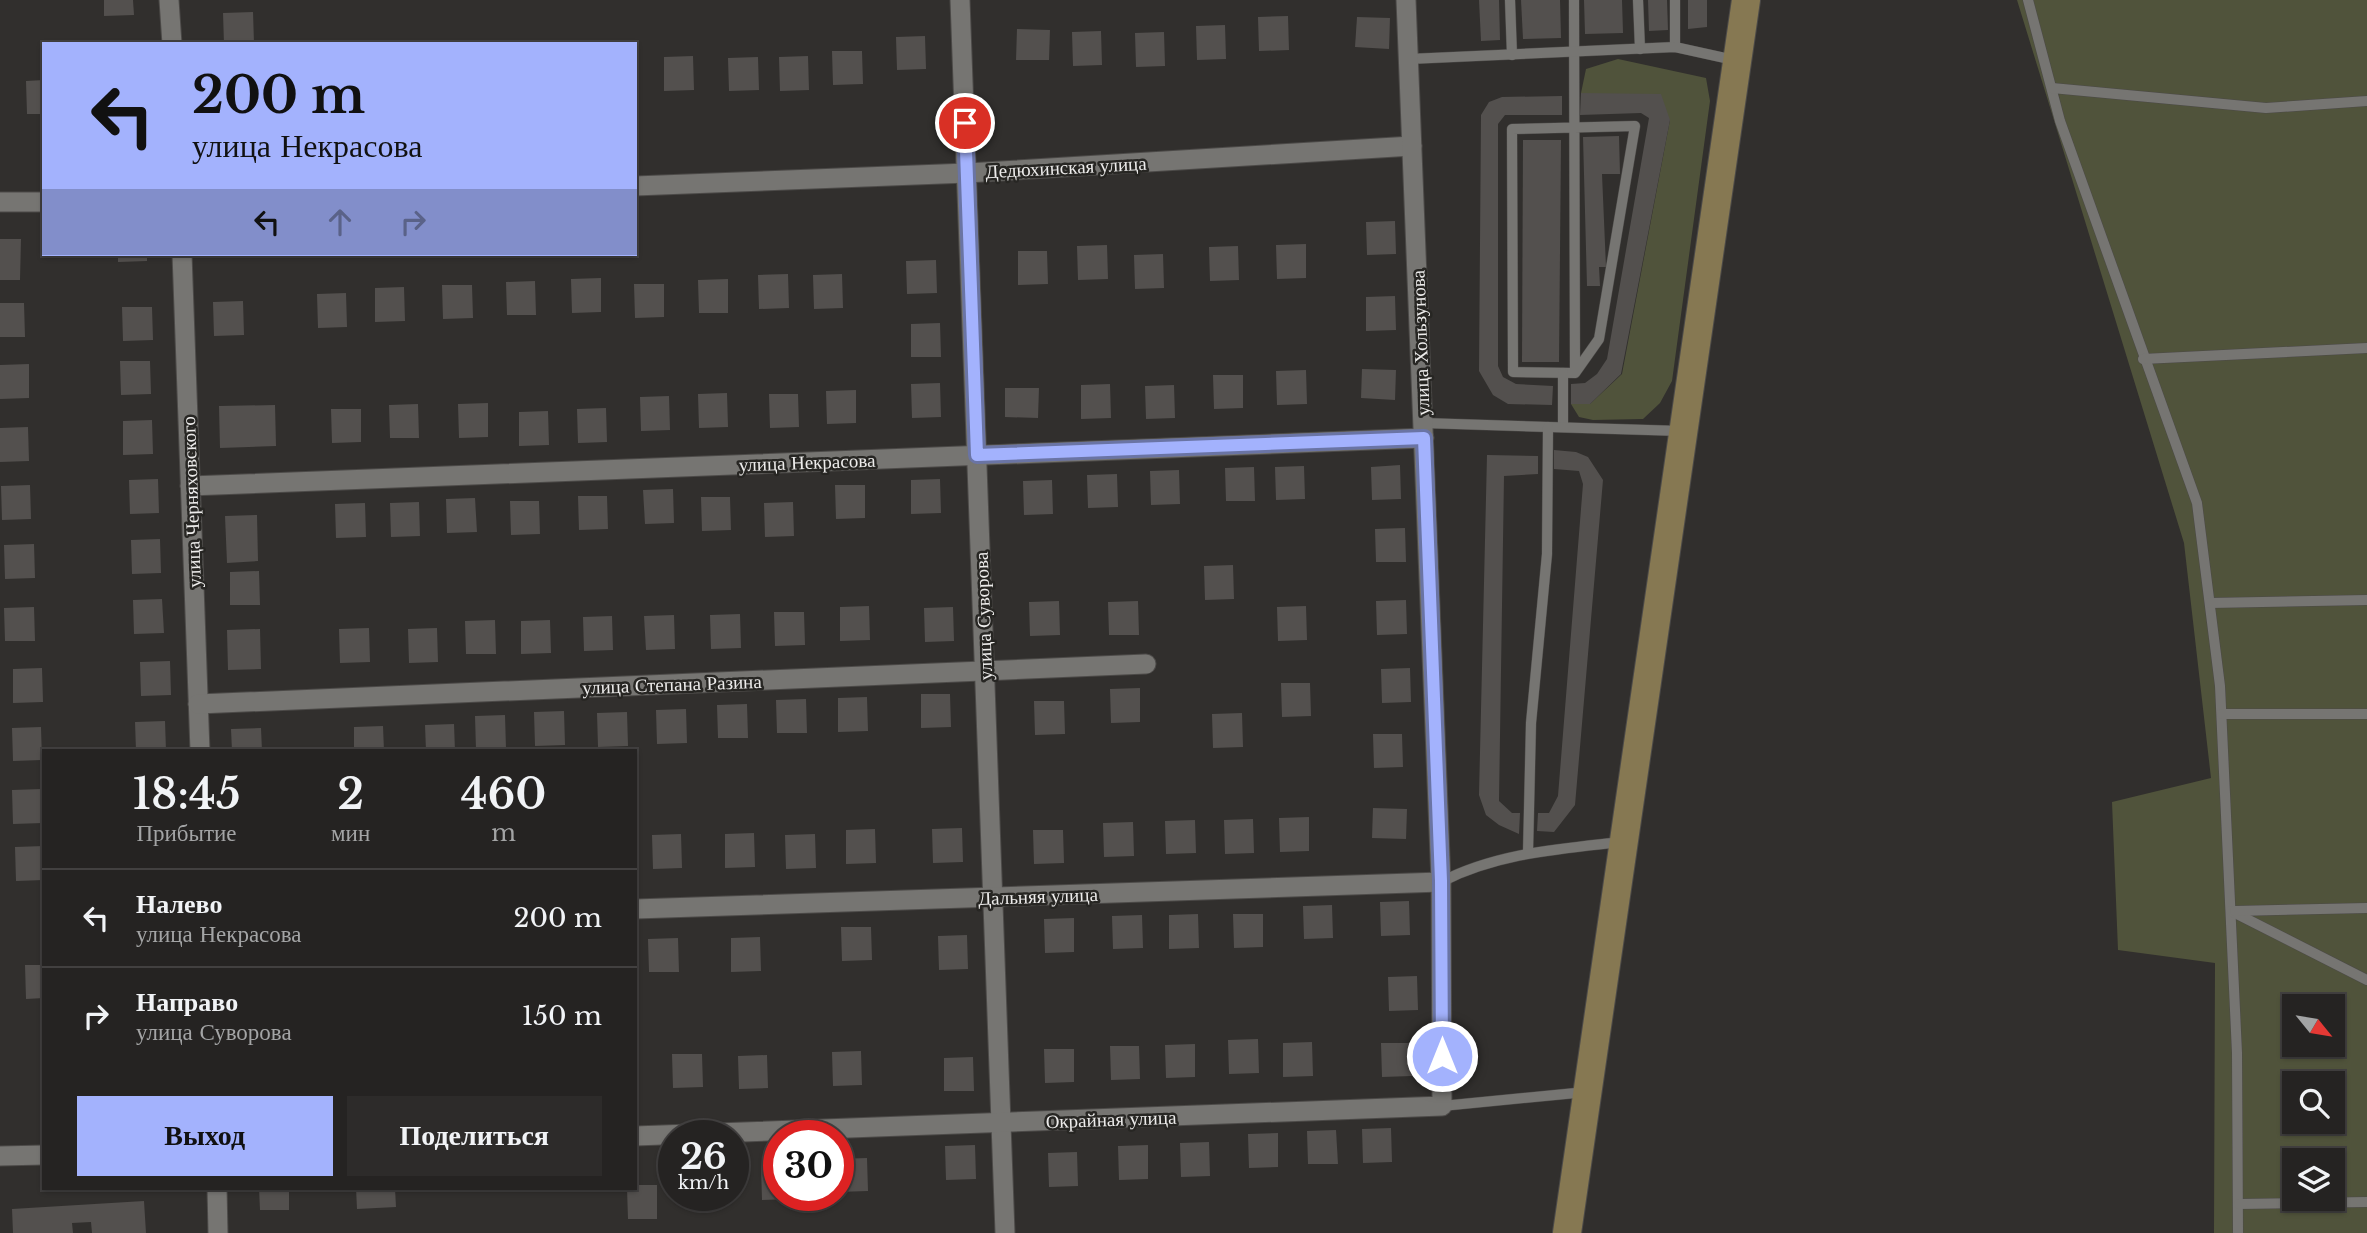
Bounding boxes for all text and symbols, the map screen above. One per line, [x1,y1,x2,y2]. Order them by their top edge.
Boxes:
text: 200 m [192,65,365,126]
icon: left [77,70,168,161]
pin [935,93,995,153]
icon: arrive [946,104,984,142]
text: улица Некрасова [192,126,422,166]
street label: Дедюхинская улица [985,152,1148,183]
icon: left [248,203,286,241]
icon: ahead [321,203,359,241]
icon: right [394,203,432,241]
street label: улица Хользунова [1406,269,1435,416]
street label: улица Черняховского [177,416,206,588]
street label: улица Некрасова [738,449,876,476]
street label: улица Суворова [970,551,997,681]
street label: улица Степана Разина [582,670,763,699]
text: 18:45 [132,768,241,820]
text: 2 [337,768,364,820]
text: 460 [461,768,547,820]
text: Прибытие [136,819,237,847]
text: мин [331,819,370,847]
text: m [491,819,516,847]
street label: Дальняя улица [978,883,1099,910]
text: Налево [136,888,222,920]
icon: left [77,899,115,937]
text: 200 m [513,902,602,934]
text: улица Некрасова [136,920,302,948]
text: Направо [136,986,238,1018]
north arrow [2282,994,2345,1057]
map controls [2282,994,2345,1211]
icon: right [77,997,115,1035]
text: 150 m [522,1000,602,1032]
text: улица Суворова [136,1018,292,1046]
position arrow [1405,1019,1479,1093]
button: search [2282,1071,2345,1134]
button: Выход [77,1096,333,1176]
button: Поделиться [347,1096,602,1176]
street label: Окрайная улица [1045,1106,1177,1133]
speed limit sign: 30 [763,1120,854,1211]
text: 26 [680,1135,727,1178]
button: layers [2282,1148,2345,1211]
text: km/h [678,1172,729,1194]

